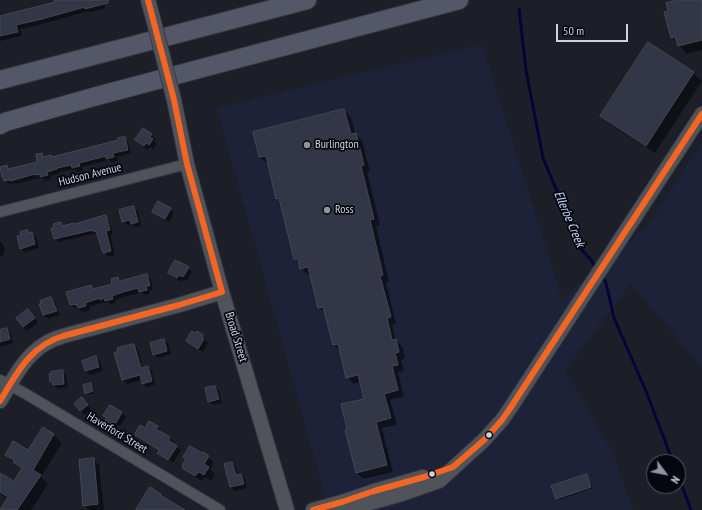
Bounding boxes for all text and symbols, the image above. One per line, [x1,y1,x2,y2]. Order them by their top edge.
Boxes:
scale bar [558,16,630,42]
text: 50 m [563,23,584,38]
place label: Burlington [315,138,359,152]
marker: Burlington [302,140,312,150]
street label: Hudson Avenue [57,160,123,190]
water label: Ellerbe Creek [550,189,588,249]
place label: Ross [335,203,354,217]
marker: Ross [322,205,332,215]
street label: Broad Street [222,310,250,364]
street label: Haverford Street [84,409,150,457]
unlabelled marker [484,430,494,440]
north arrow [646,454,686,494]
unlabelled marker [427,469,437,479]
text: N [668,474,683,486]

